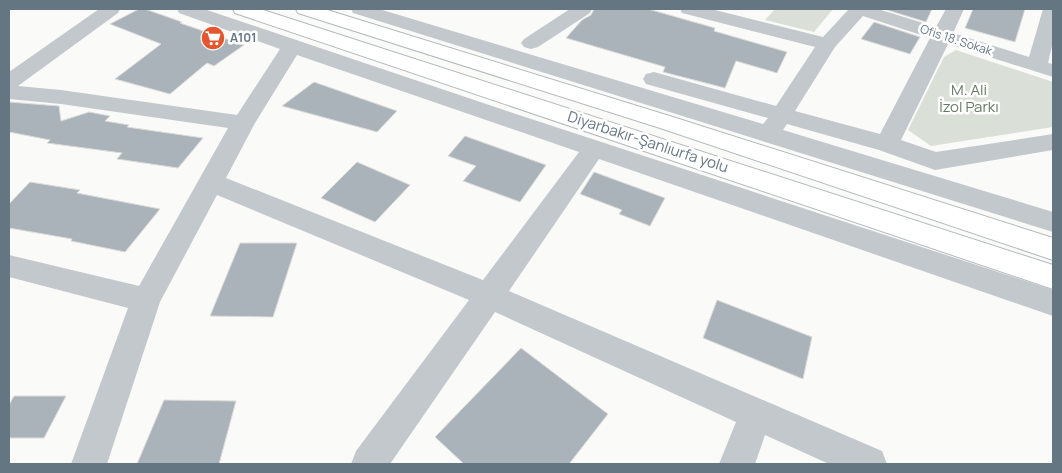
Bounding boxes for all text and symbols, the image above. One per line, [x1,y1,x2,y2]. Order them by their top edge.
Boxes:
street label: Ofis 18. Sokak [918,20,995,59]
supermarket icon: A101 [200,25,226,51]
place label: A101 [230,29,256,46]
park label: M. Ali İzol Parkı [939,79,999,117]
street label: Diyarbakır-Şanlıurfa yolu [565,106,731,177]

